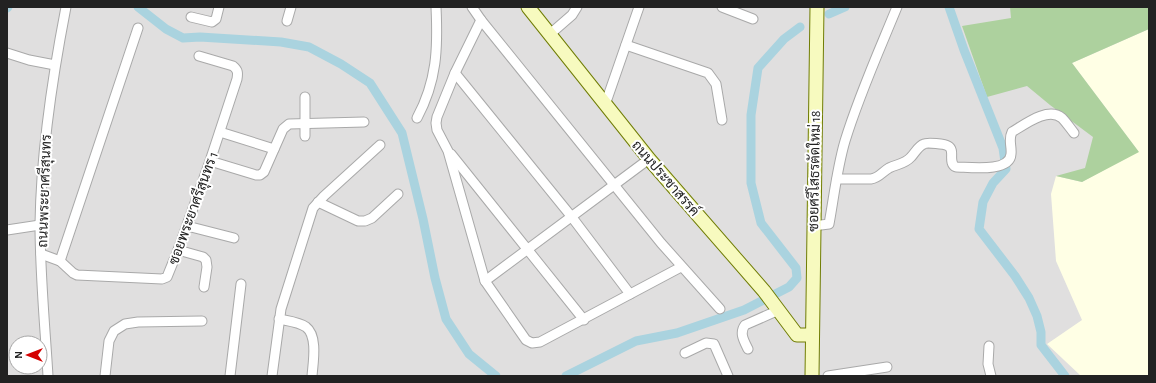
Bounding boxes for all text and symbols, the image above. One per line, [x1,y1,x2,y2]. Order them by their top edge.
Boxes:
street label: ซอยศรีโสธรตัดใหม่ 18 [804,110,823,232]
street label: ถนนพระยาศรีสุนทร [33,134,56,248]
street label: ถนนประชาสรรค์ [629,136,704,219]
street label: ซอยพระยาศรีสุนทร 1 [164,149,223,267]
north arrow [8,335,48,375]
text: N [13,351,24,359]

